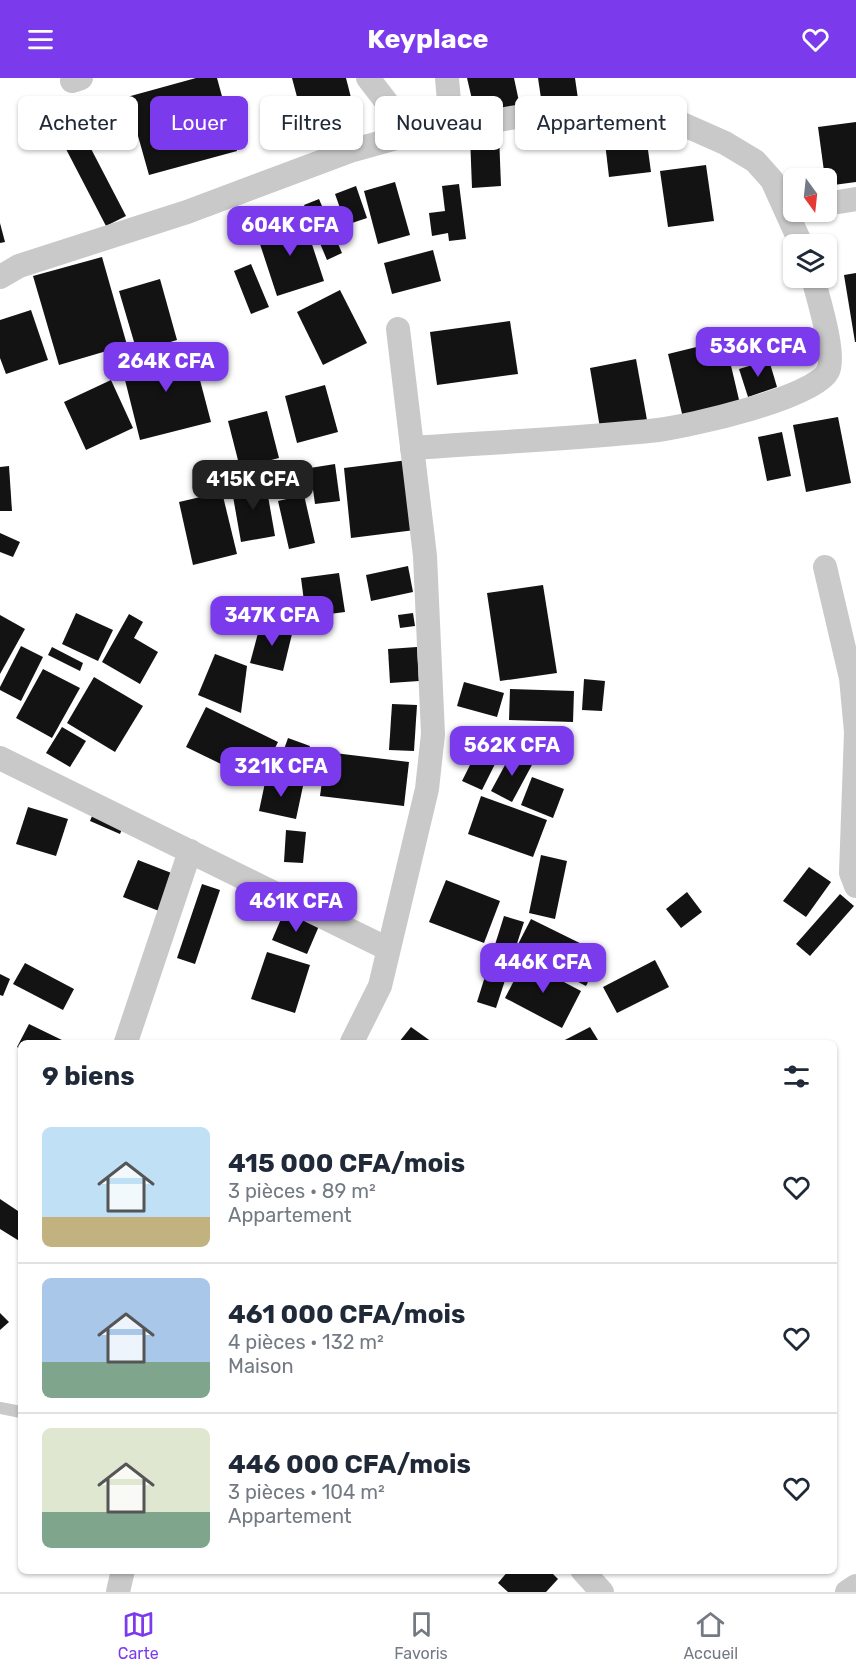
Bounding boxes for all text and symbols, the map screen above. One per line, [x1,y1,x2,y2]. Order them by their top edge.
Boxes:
icon: menu [24,23,57,56]
text: Keyplace [367,23,489,55]
icon: heart [799,23,832,56]
chip: Acheter [18,96,138,150]
chip: Louer [150,96,248,150]
chip: Filtres [260,96,363,150]
chip: Nouveau [375,96,503,150]
chip: Appartement [515,96,687,150]
north arrow [783,168,837,222]
map controls [783,168,837,288]
pin: 604K CFA [228,206,352,257]
text: 604K CFA [241,213,339,237]
button: layers [783,234,837,288]
pin: 536K CFA [696,327,820,378]
text: 536K CFA [710,334,806,358]
pin: 264K CFA [104,342,228,393]
text: 264K CFA [117,349,215,373]
pin: 415K CFA [191,460,315,511]
text: 415K CFA [206,467,300,491]
pin: 347K CFA [210,596,334,647]
text: 347K CFA [224,603,320,627]
pin: 562K CFA [450,726,574,777]
text: 562K CFA [464,733,560,757]
pin: 321K CFA [219,747,343,798]
text: 321K CFA [234,754,328,778]
pin: 461K CFA [234,882,358,933]
text: 461K CFA [249,889,343,913]
pin: 446K CFA [481,943,605,994]
text: 446K CFA [494,950,592,974]
icon: filters [780,1060,813,1093]
text: 9 biens [42,1061,135,1092]
text: 415 000 CFA/mois [228,1148,465,1179]
icon: home [90,1151,162,1223]
icon: heart [780,1171,813,1204]
text: 3 pièces · 89 m² [228,1179,376,1203]
text: Appartement [228,1203,352,1227]
text: 461 000 CFA/mois [228,1299,465,1330]
icon: home [90,1302,162,1374]
icon: heart [780,1322,813,1355]
text: 4 pièces · 132 m² [228,1330,384,1354]
text: Maison [228,1354,294,1378]
text: 446 000 CFA/mois [228,1449,471,1480]
icon: home [90,1452,162,1524]
icon: heart [780,1472,813,1505]
text: 3 pièces · 104 m² [228,1480,385,1504]
text: Appartement [228,1504,352,1528]
tab: Carte [118,1608,159,1663]
tab: Favoris [394,1608,448,1663]
tab: Accueil [683,1608,738,1663]

